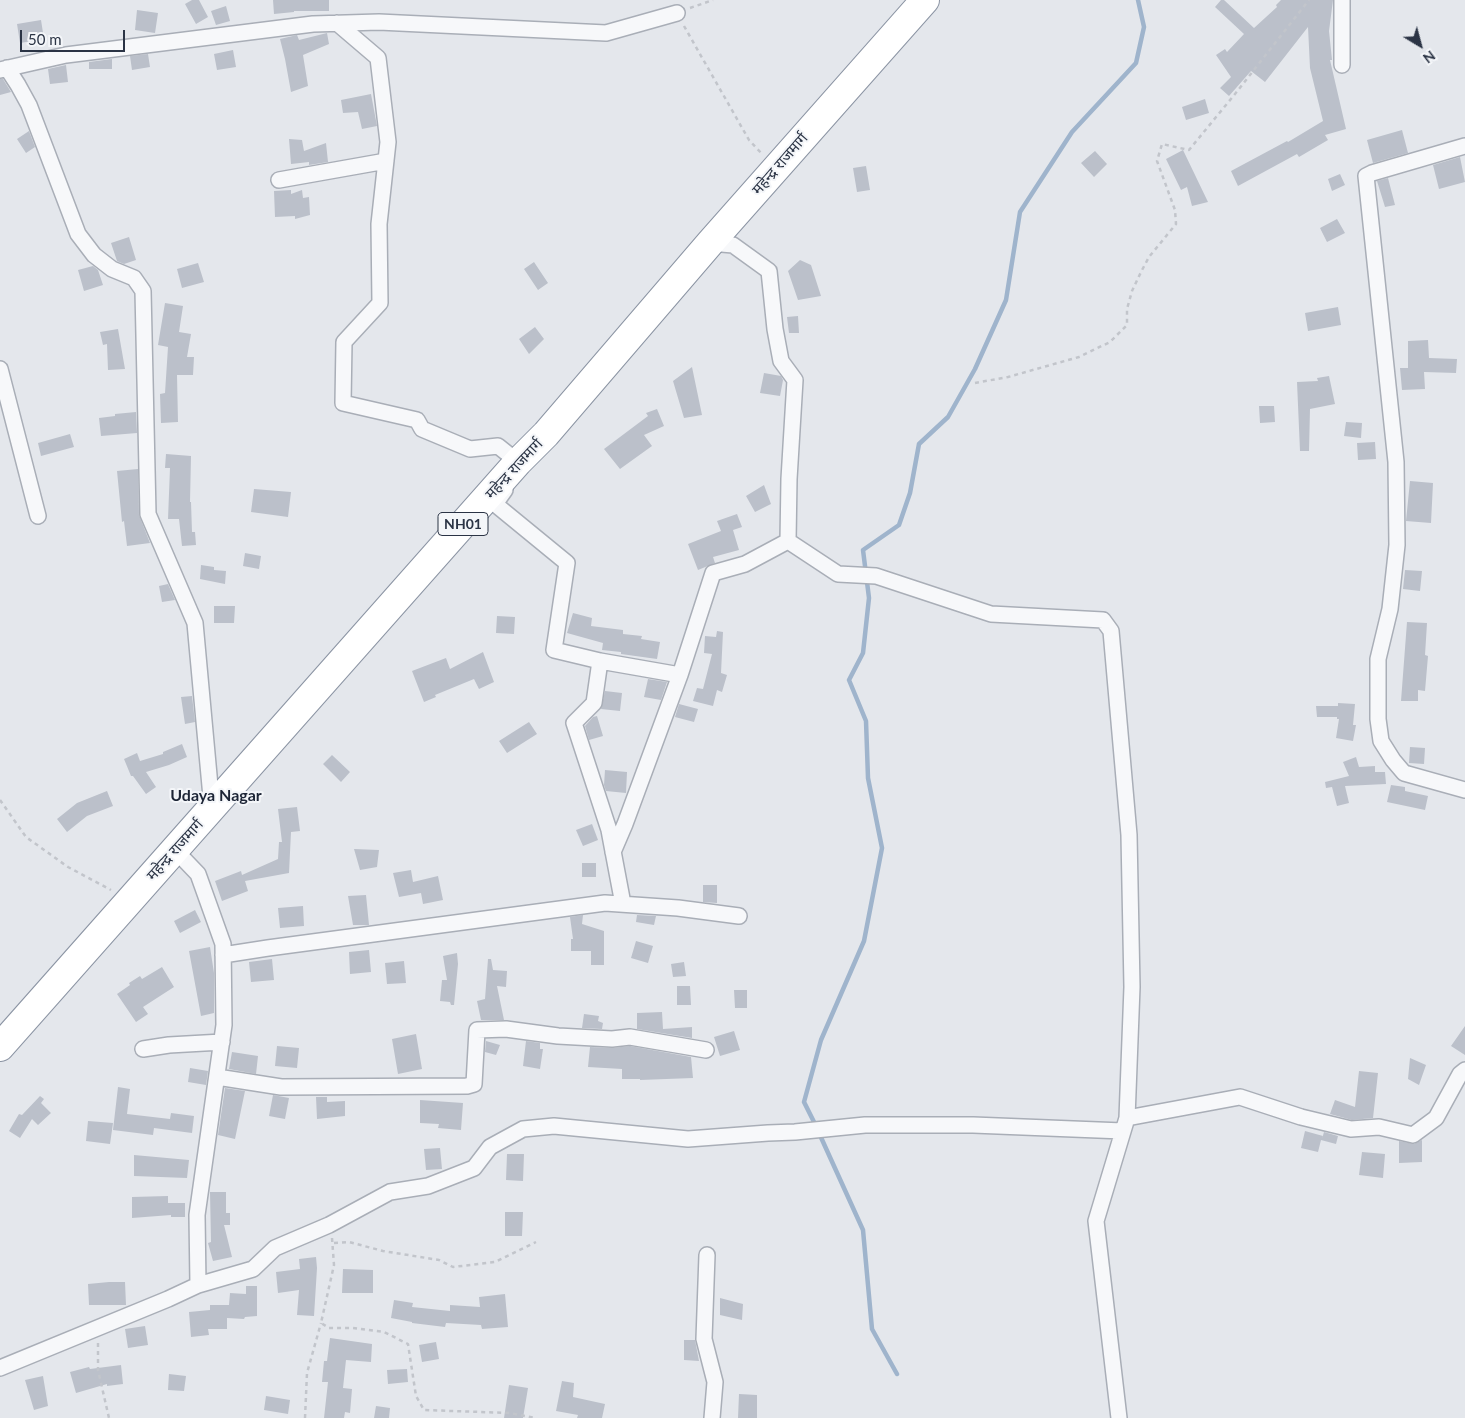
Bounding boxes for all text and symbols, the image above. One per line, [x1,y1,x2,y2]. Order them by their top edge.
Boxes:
scale bar [22,20,128,52]
north arrow [1395,20,1445,70]
text: 50 m [28,30,62,48]
text: N [1420,47,1439,67]
street label: महेन्द्र राजमार्ग [748,129,812,199]
street label: महेन्द्र राजमार्ग [482,435,546,503]
road number: NH01 [438,512,488,536]
district label: Udaya Nagar [170,786,262,806]
street label: महेन्द्र राजमार्ग [143,816,207,884]

